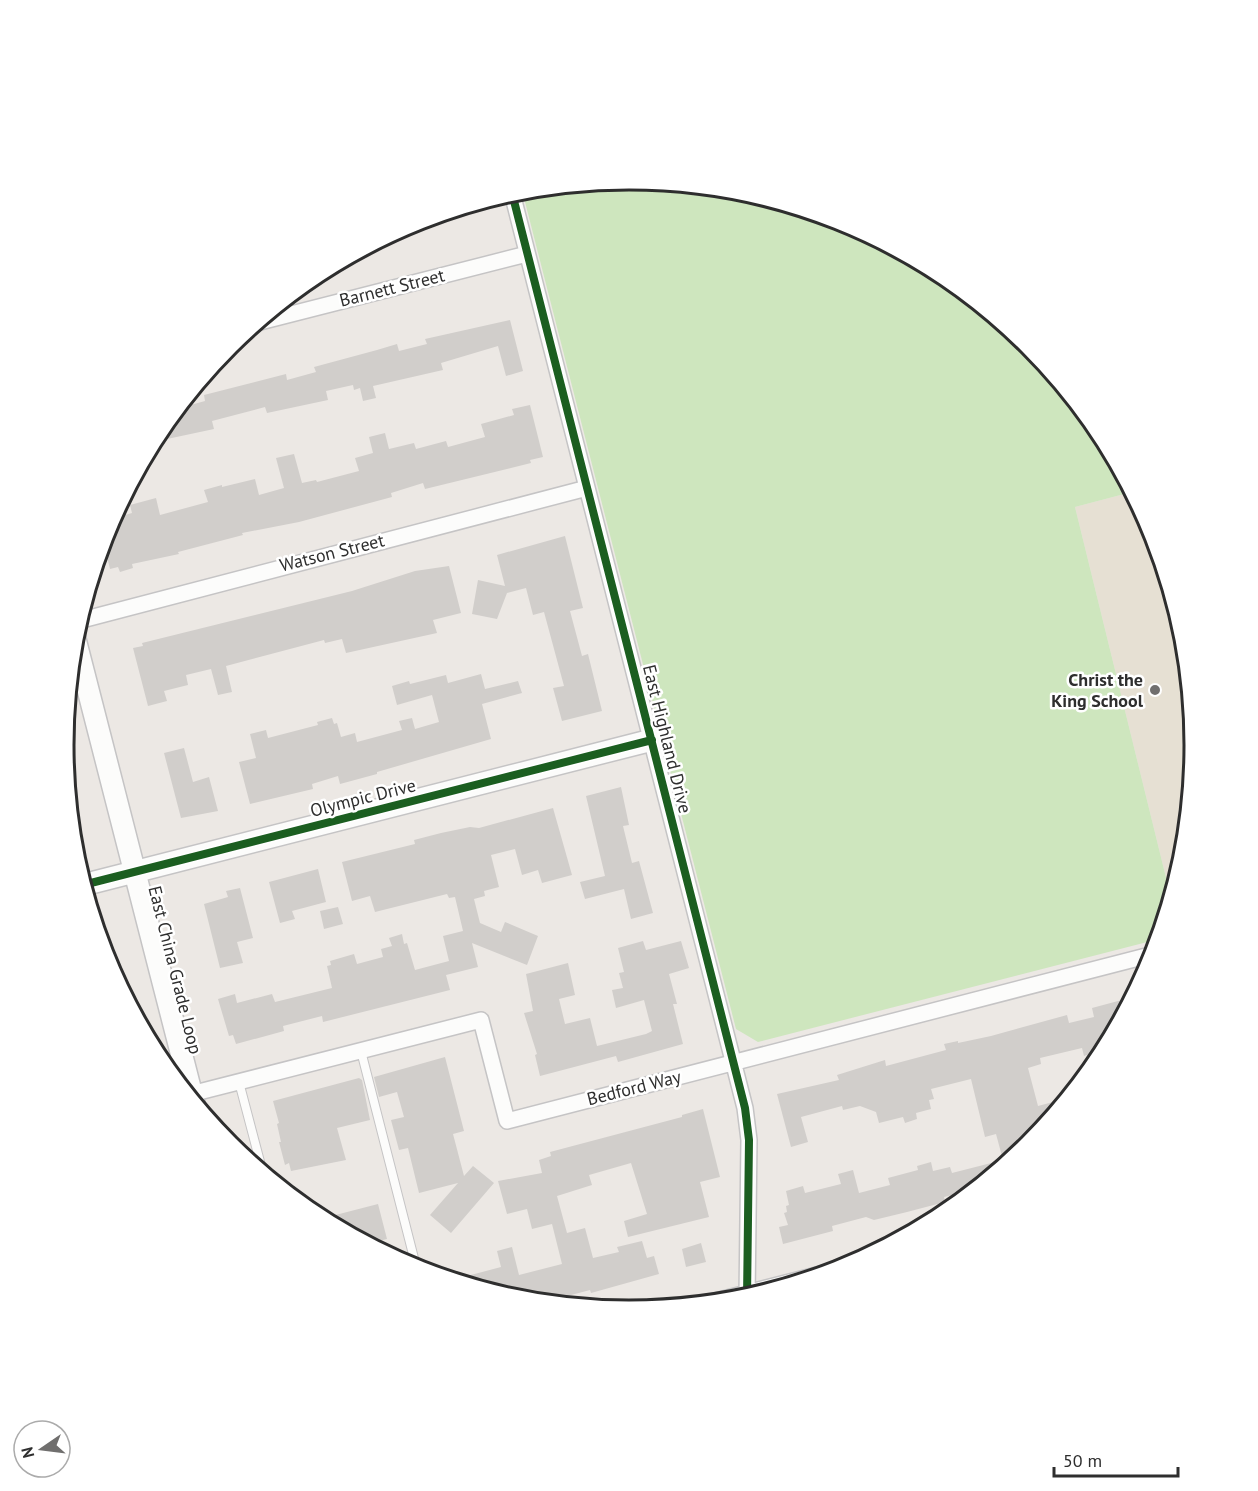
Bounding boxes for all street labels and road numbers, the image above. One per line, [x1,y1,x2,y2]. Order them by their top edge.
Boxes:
street label: Barnett Street [337,263,447,312]
street label: Watson Street [277,528,387,577]
street label: East Highland Drive [638,662,697,816]
street label: Olympic Drive [308,773,418,822]
street label: East China Grade Loop [143,883,208,1056]
street label: Bedford Way [584,1065,684,1110]

